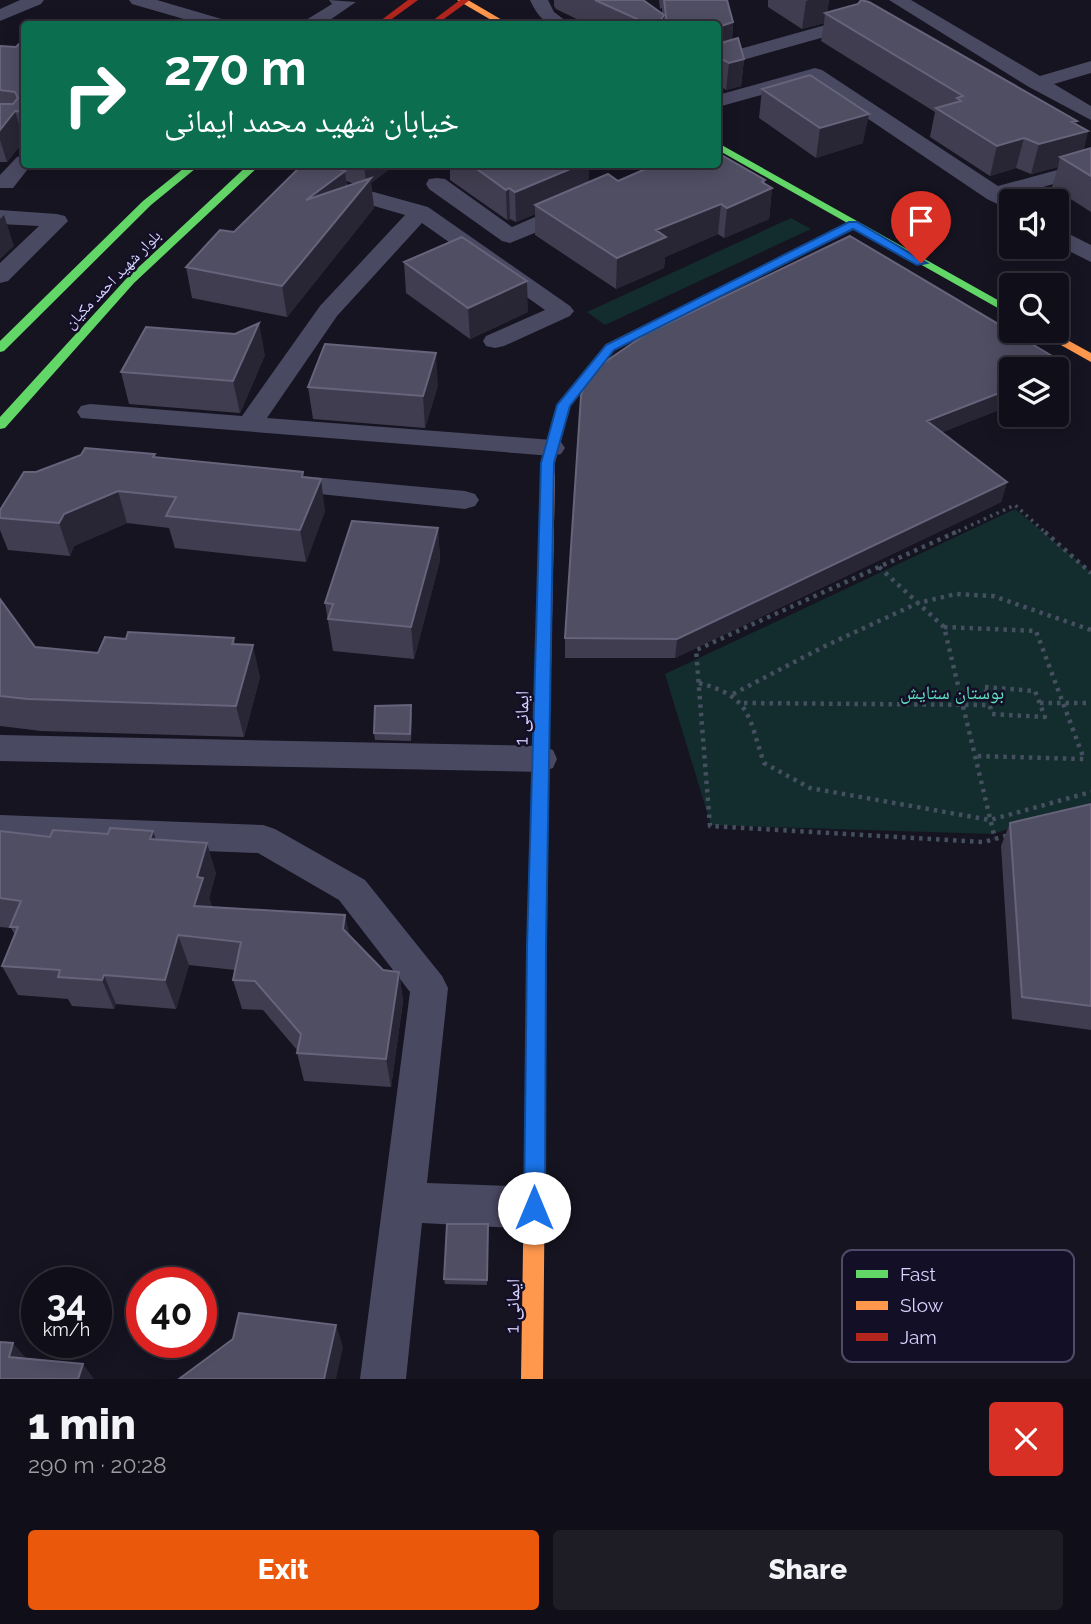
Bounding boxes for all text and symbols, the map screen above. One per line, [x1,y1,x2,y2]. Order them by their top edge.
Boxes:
text: 270 m [164,39,307,96]
icon: right [49,49,140,140]
text: خیابان شهید محمد ایمانی [164,102,459,139]
map controls [999,189,1069,427]
button: sound [999,189,1069,259]
pin [891,191,951,263]
icon: arrive [902,202,940,240]
street label: بلوار شهید احمد مکیان [60,226,165,333]
button: search [999,273,1069,343]
button: layers [999,357,1069,427]
park label: بوستان ستایش [900,681,1004,704]
street label: ایمانی 1 [510,690,533,746]
position arrow [497,1171,571,1245]
legend [842,1250,1074,1362]
text: Fast [900,1263,936,1285]
speed limit sign: 40 [126,1267,217,1358]
street label: ایمانی 1 [501,1278,524,1334]
text: 34 [47,1283,86,1324]
text: Slow [900,1294,944,1316]
text: km/h [43,1319,90,1340]
text: Jam [900,1326,937,1348]
text: 1 min [28,1400,136,1449]
button: close [989,1402,1063,1476]
text: 290 m · 20:28 [28,1451,167,1478]
button: Exit [28,1530,539,1610]
button: Share [553,1530,1063,1610]

